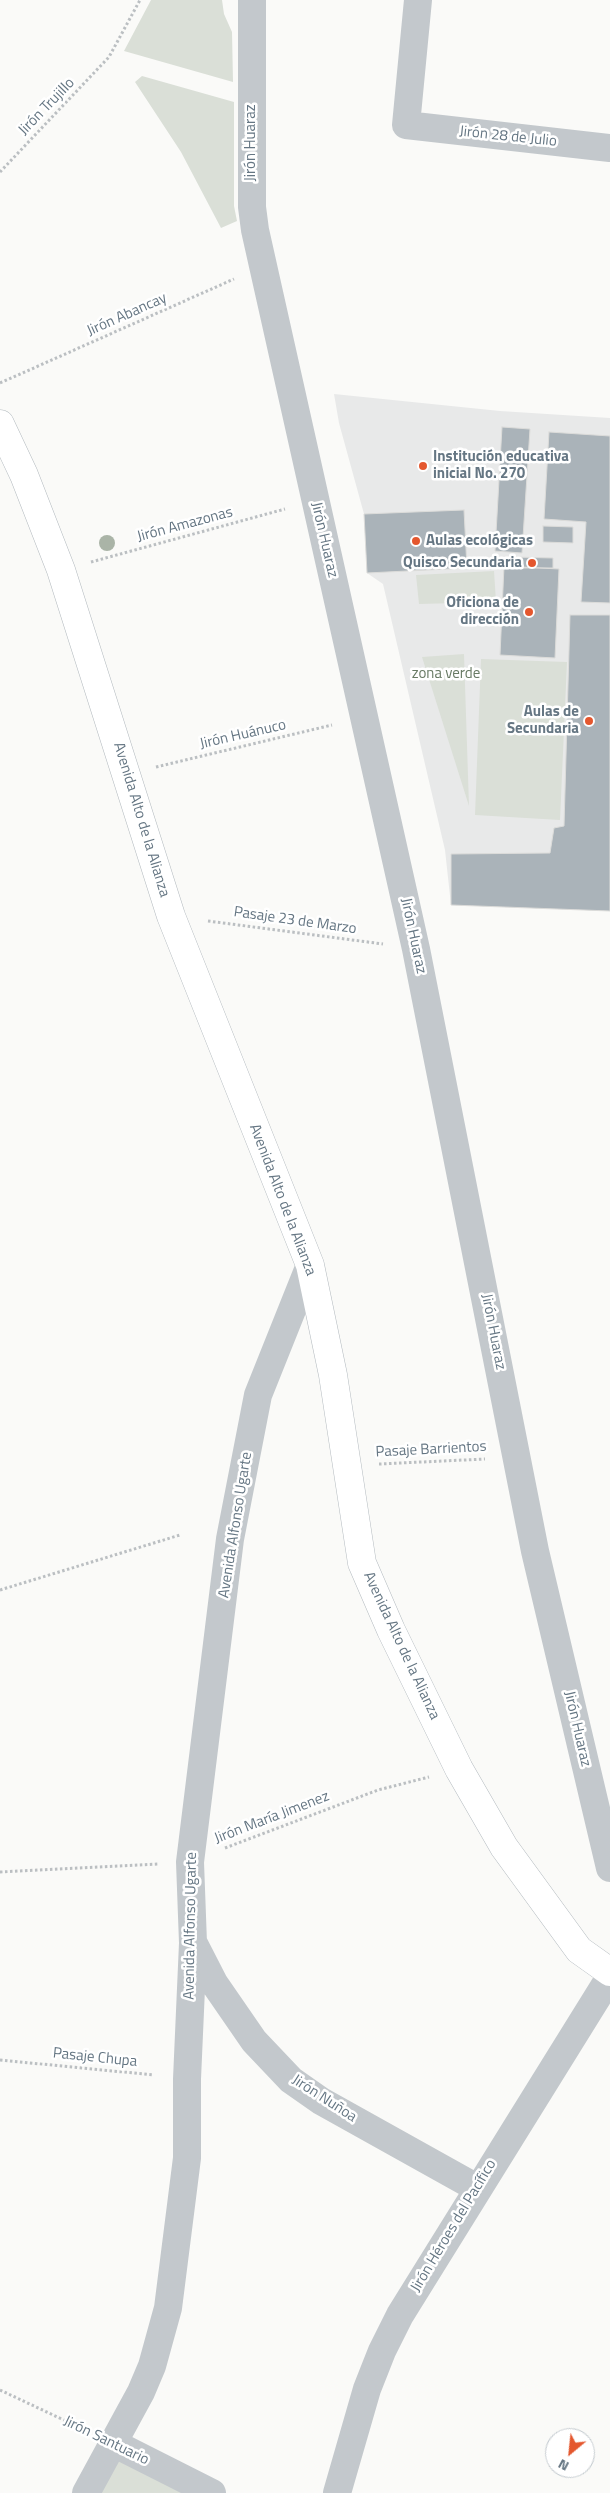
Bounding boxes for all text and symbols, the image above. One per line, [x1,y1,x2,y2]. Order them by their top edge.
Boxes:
street label: Jirón Trujillo [15,74,79,140]
street label: Jirón Huaraz [242,104,260,182]
street label: Jirón 28 de Julio [458,123,558,151]
street label: Jirón Abancay [84,289,170,341]
place label: Institución educativa inicial No. 270 [433,448,569,483]
marker: Institución educativa inicial No. 270 [417,460,429,472]
street label: Jirón Huaraz [307,500,341,580]
street label: Jirón Amazonas [135,504,235,546]
place label: Aulas ecológicas [426,532,533,550]
marker: Aulas ecológicas [410,535,422,547]
place label: Quisco Secundaria [403,554,522,572]
marker: Quisco Secundaria [526,557,538,569]
place label: Oficiona de dirección [446,594,519,629]
marker: Oficiona de dirección [523,606,535,618]
park label: zona verde [412,665,480,683]
place label: Aulas de Secundaria [507,703,579,738]
marker: Aulas de Secundaria [583,715,595,727]
street label: Jirón Huánuco [198,716,288,754]
street label: Avenida Alto de la Alianza [109,740,173,900]
street label: Jirón Huaraz [396,896,430,976]
street label: Pasaje 23 de Marzo [232,903,358,939]
street label: Avenida Alto de la Alianza [245,1122,319,1278]
street label: Jirón Huaraz [477,1292,509,1372]
street label: Pasaje Barrientos [375,1438,487,1462]
street label: Avenida Alfonso Ugarte [216,1451,256,1599]
street label: Avenida Alto de la Alianza [359,1569,443,1723]
street label: Jirón Huaraz [560,1689,594,1769]
street label: Jirón María Jimenez [212,1788,332,1848]
street label: Avenida Alfonso Ugarte [181,1852,201,2000]
street label: Pasaje Chupa [52,2045,138,2071]
street label: Jirón Nuñoa [288,2071,360,2127]
street label: Jirón Héroes del Pacífico [407,2156,501,2296]
street label: Jirón Santuario [60,2413,152,2469]
north arrow [545,2428,595,2478]
text: N [554,2454,572,2477]

